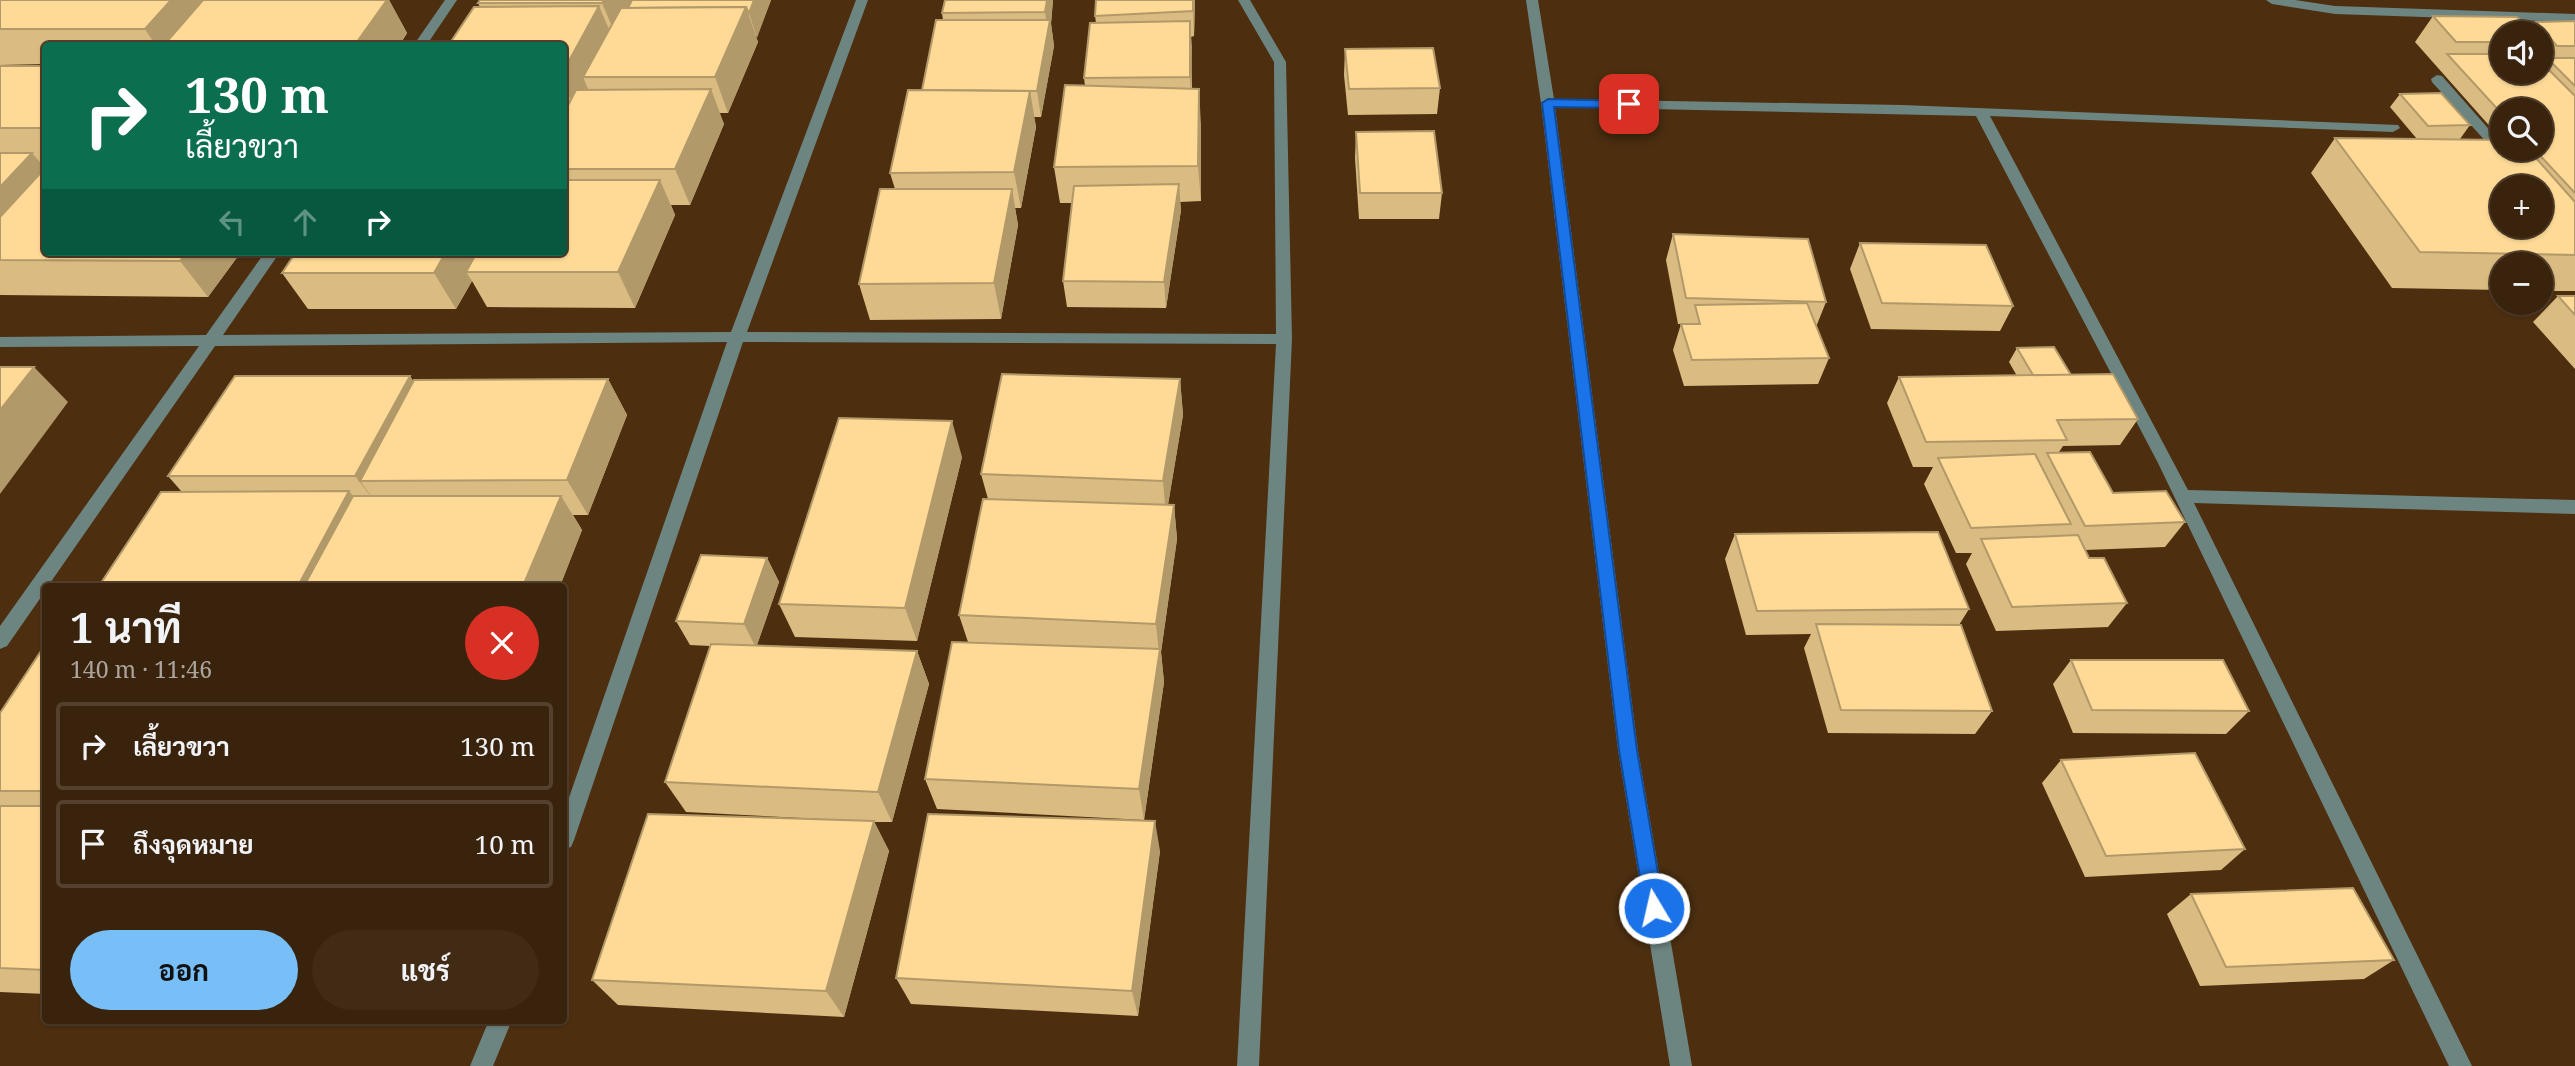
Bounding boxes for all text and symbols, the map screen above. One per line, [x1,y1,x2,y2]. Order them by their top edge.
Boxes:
map controls [2490,21,2553,315]
button: sound [2490,21,2553,84]
text: 130 m [185,61,329,127]
icon: right [70,70,161,161]
pin [1599,74,1659,134]
icon: arrive [1610,85,1648,123]
button: search [2490,98,2553,161]
text: เลี้ยวขวา [185,124,299,167]
button: + [2490,175,2553,238]
icon: left [213,203,251,241]
icon: ahead [286,203,324,241]
icon: right [359,203,397,241]
button: − [2490,252,2553,315]
text: 1 นาที [70,598,182,655]
button: close [465,606,539,680]
text: 140 m · 11:46 [70,653,212,685]
icon: right [74,727,112,765]
text: เลี้ยวขวา [133,728,230,764]
text: 130 m [460,728,535,764]
icon: arrive [74,825,112,863]
text: ถึงจุดหมาย [133,826,254,862]
text: 10 m [475,826,535,862]
position arrow [1617,871,1691,945]
button: ออก [70,930,298,1010]
button: แชร์ [312,930,539,1010]

